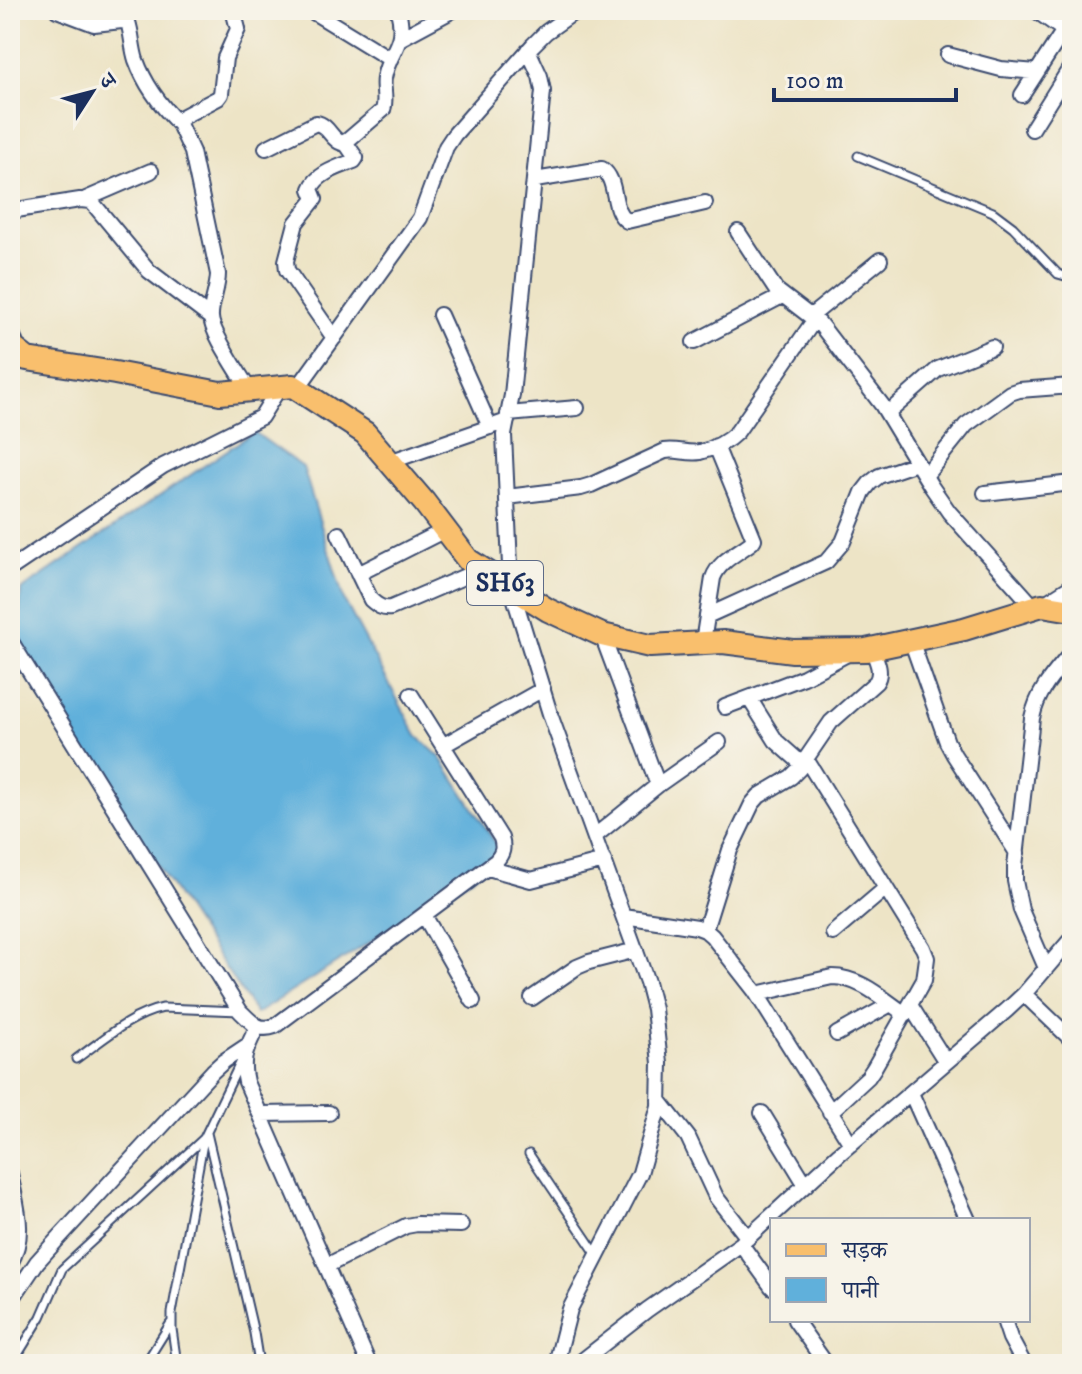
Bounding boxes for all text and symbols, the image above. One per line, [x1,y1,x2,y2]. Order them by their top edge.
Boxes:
north arrow [52,52,132,132]
scale bar [774,52,956,102]
text: 100 m [786,66,844,96]
text: उ [92,67,122,95]
road number: SH63 [467,561,543,605]
legend [770,1218,1030,1322]
text: सड़क [841,1236,889,1266]
text: पानी [841,1276,880,1306]

